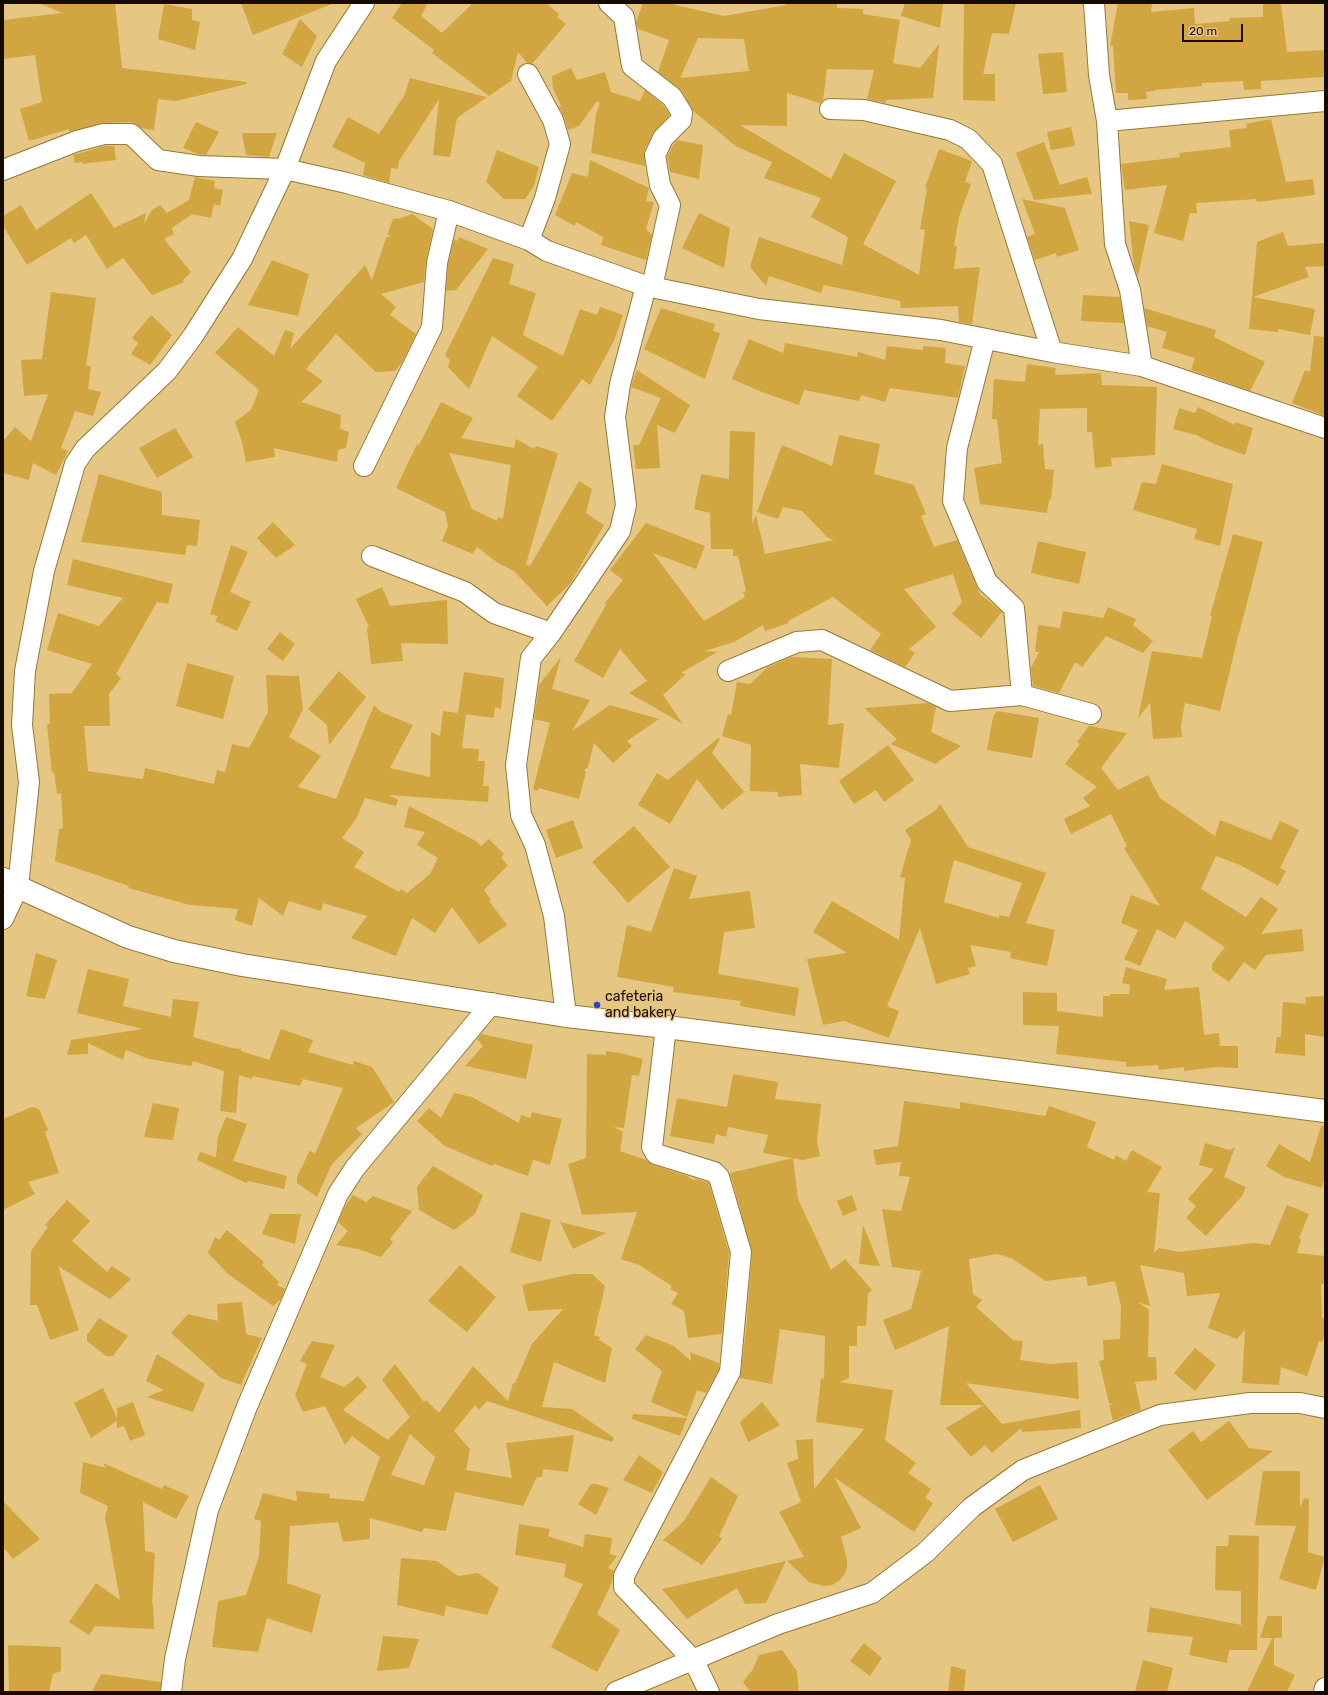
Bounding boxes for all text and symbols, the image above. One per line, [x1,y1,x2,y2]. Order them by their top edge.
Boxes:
scale bar [1184,16,1245,42]
text: 20 m [1189,24,1217,38]
place label: cafeteria and bakery [605,989,677,1022]
marker: cafeteria and bakery [592,1000,602,1010]

